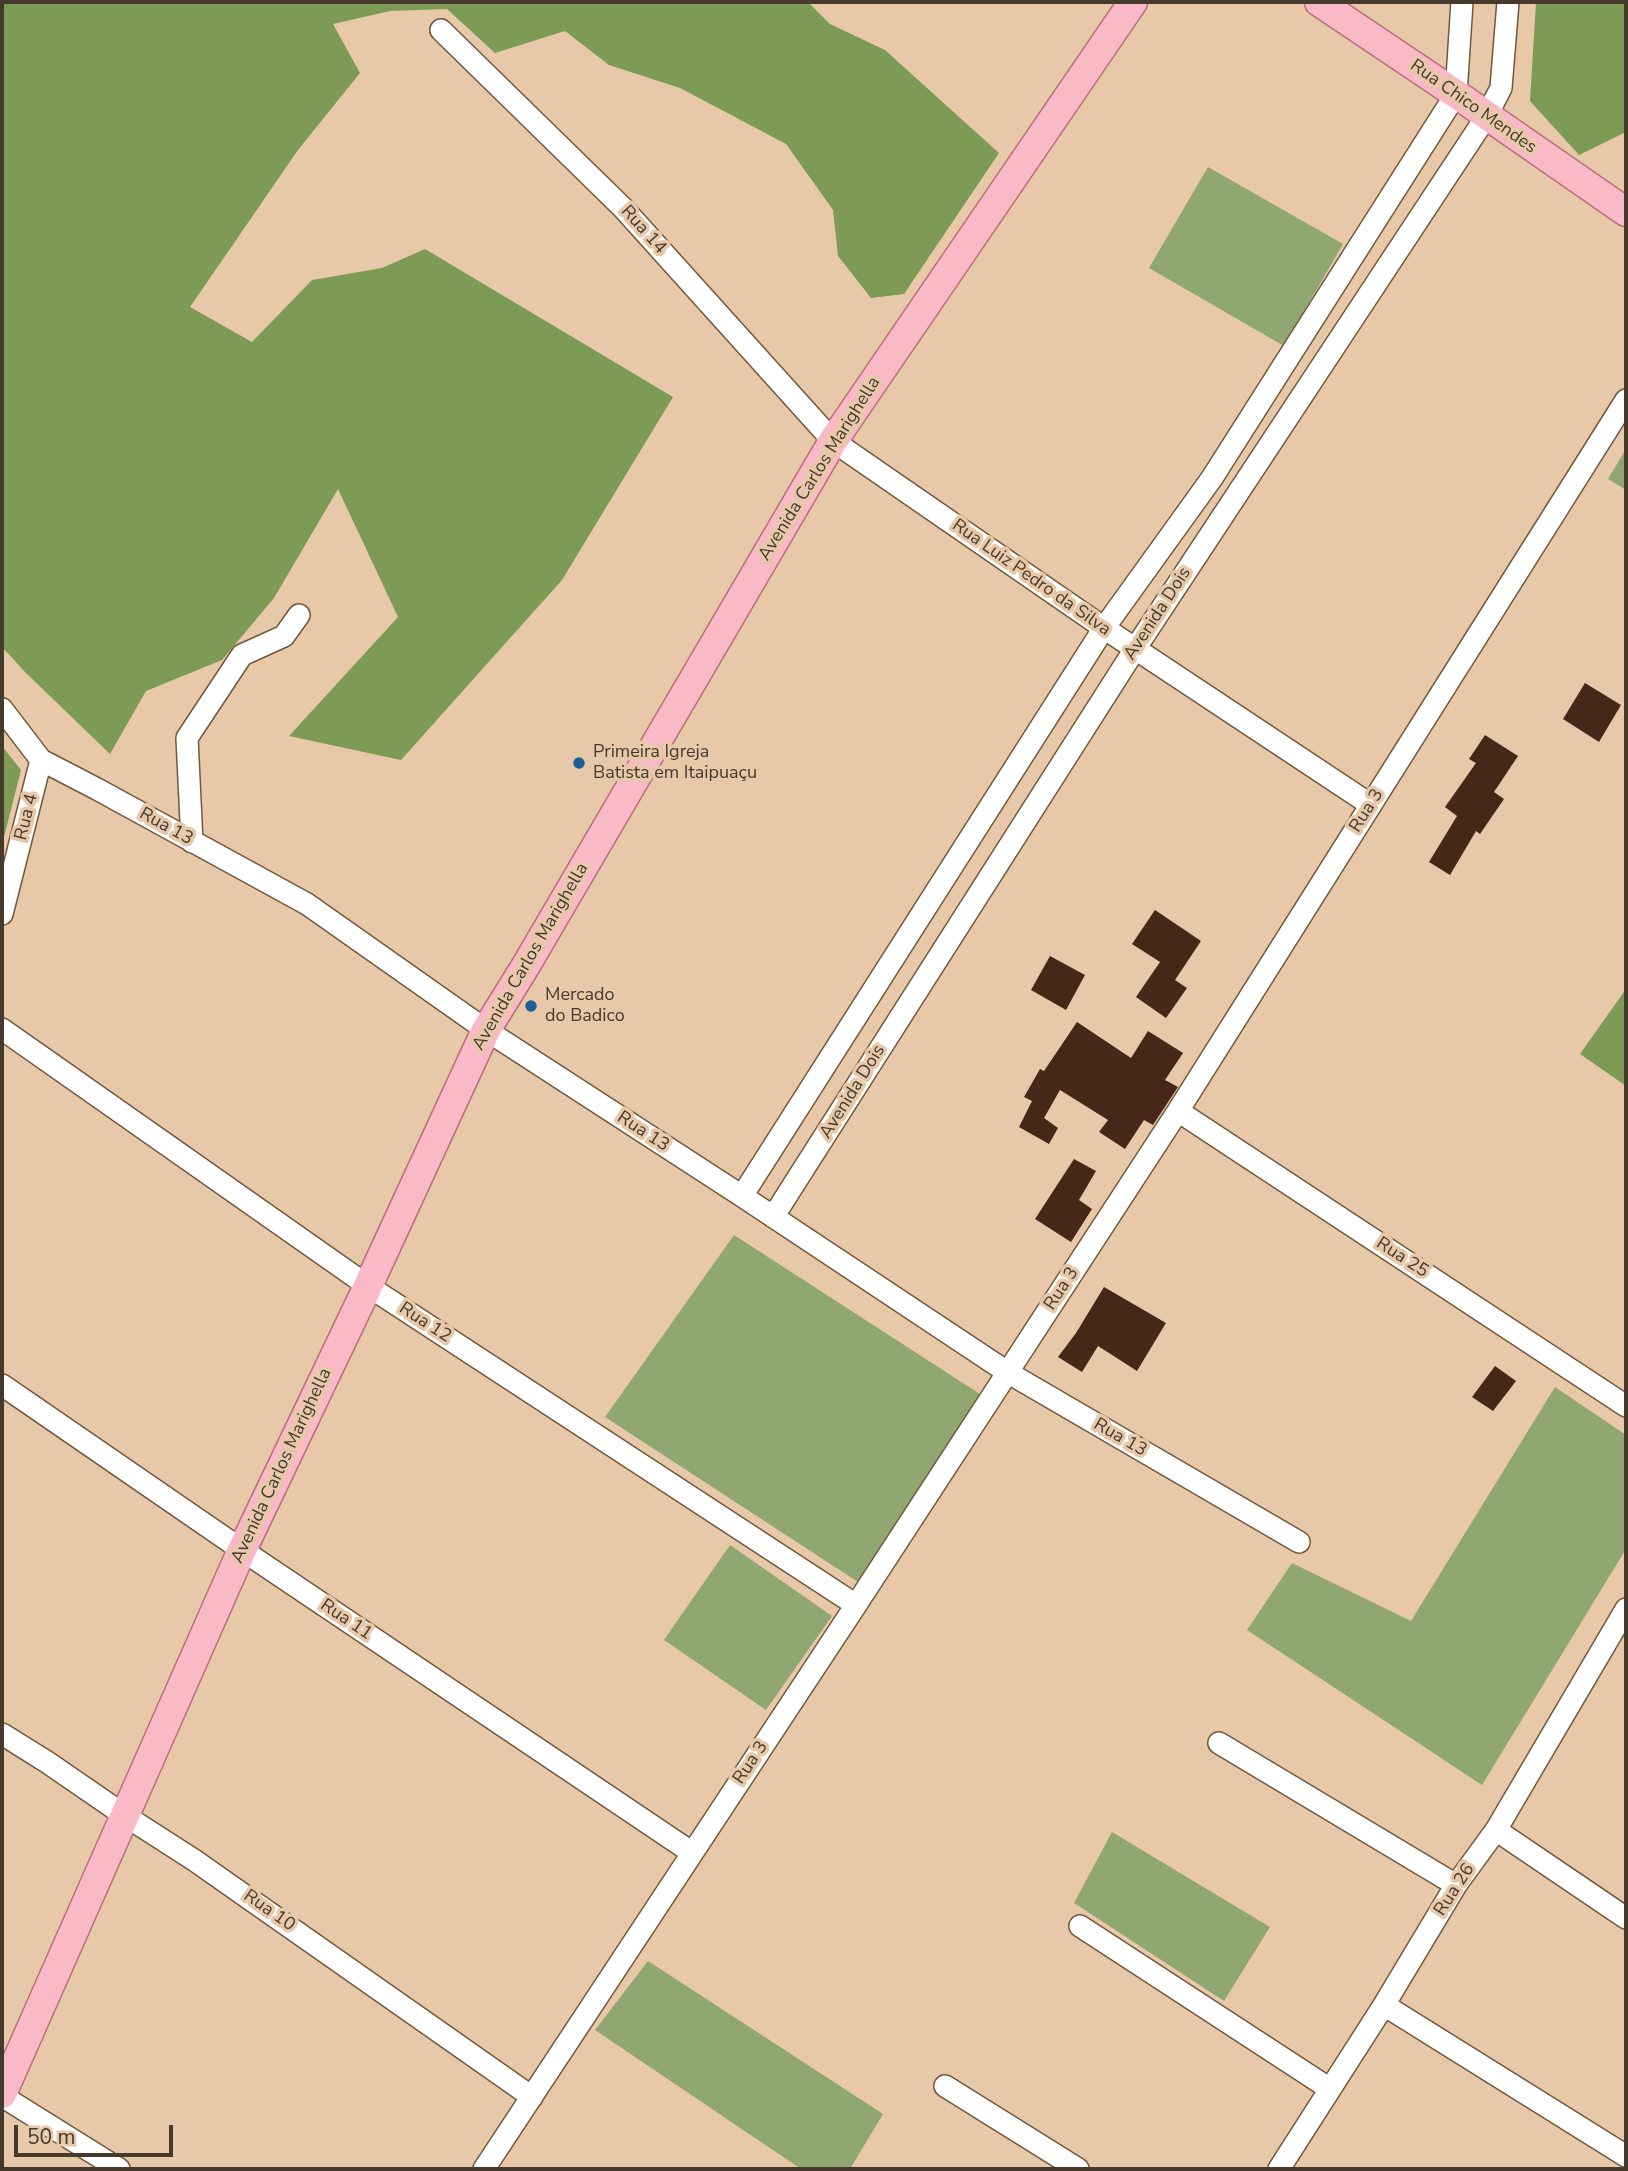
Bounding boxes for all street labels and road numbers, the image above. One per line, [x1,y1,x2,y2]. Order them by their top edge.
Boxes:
street label: Rua Chico Mendes [1406,55,1540,159]
street label: Rua 14 [616,201,670,259]
street label: Avenida Carlos Marighella [754,373,886,565]
street label: Rua Luiz Pedro da Silva [947,515,1115,641]
street label: Avenida Dois [1120,563,1196,665]
street label: Rua 3 [1345,785,1389,837]
street label: Rua 4 [11,792,43,842]
street label: Rua 13 [135,804,197,850]
street label: Avenida Carlos Marighella [468,859,594,1055]
street label: Avenida Dois [816,1041,890,1143]
street label: Rua 13 [613,1107,673,1157]
street label: Rua 25 [1372,1233,1432,1283]
street label: Rua 3 [1040,1263,1084,1315]
street label: Rua 12 [395,1298,455,1348]
street label: Avenida Carlos Marighella [227,1365,337,1567]
street label: Rua 13 [1090,1414,1150,1462]
street label: Rua 11 [316,1595,376,1645]
street label: Rua 3 [729,1737,773,1789]
street label: Rua 26 [1430,1860,1480,1920]
street label: Rua 10 [239,1886,299,1936]

